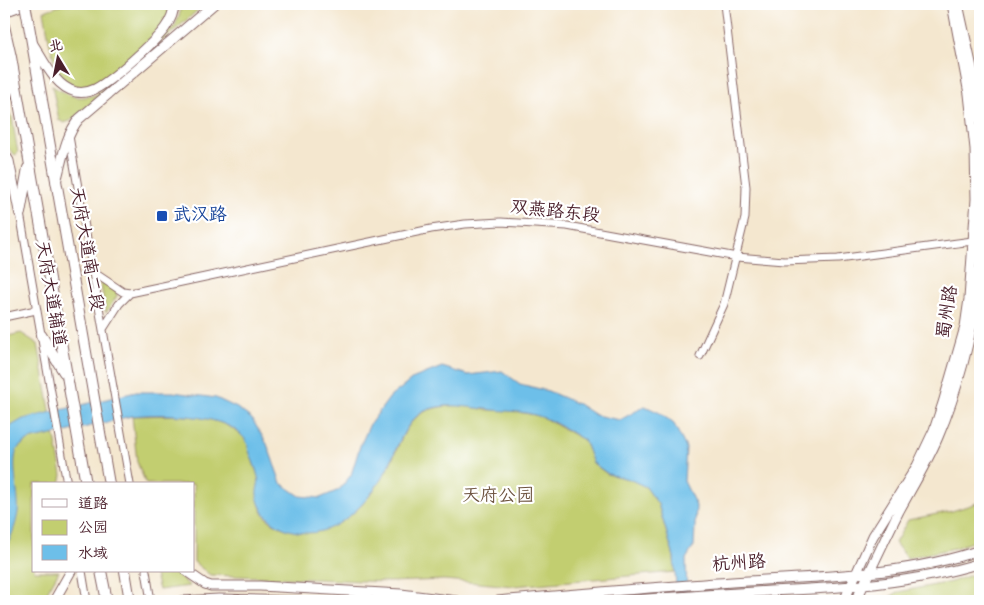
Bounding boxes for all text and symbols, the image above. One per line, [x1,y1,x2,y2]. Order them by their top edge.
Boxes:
north arrow [32,32,82,82]
text: 北 [47,36,65,58]
street label: 天府大道南二段 [62,185,108,313]
street label: 双燕路东段 [509,196,601,230]
place label: 武汉路 [173,204,227,229]
marker: 武汉路 [155,209,169,223]
street label: 天府大道辅道 [27,239,71,349]
street label: 蜀州路 [932,283,966,341]
legend [32,482,195,572]
park label: 天府公园 [462,485,534,510]
text: 道路 [78,494,108,516]
text: 公园 [78,518,108,540]
text: 水域 [78,544,108,566]
street label: 杭州路 [711,551,767,579]

